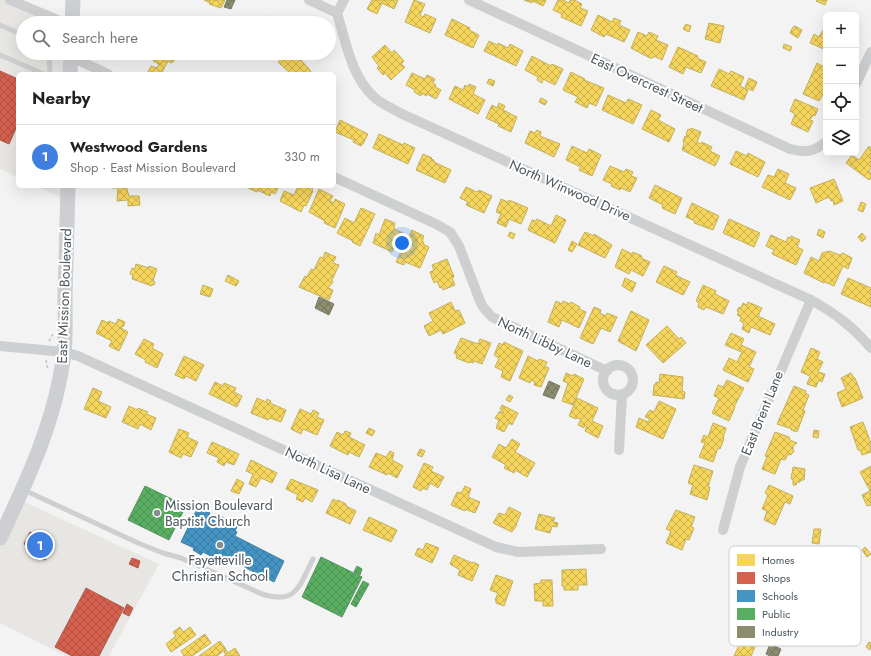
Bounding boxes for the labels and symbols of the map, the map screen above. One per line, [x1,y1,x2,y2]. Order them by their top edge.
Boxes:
street label: East Overcrest Street [588,48,707,118]
street label: North Winwood Drive [506,154,634,226]
street label: East Mission Boulevard [52,228,76,364]
your location [392,233,412,253]
street label: North Libby Lane [495,311,595,373]
street label: East Brent Lane [736,368,788,458]
street label: North Lisa Lane [282,441,374,499]
place label: Mission Boulevard Baptist Church [165,495,273,531]
marker: Mission Boulevard Baptist Church [152,508,162,518]
pin: 1 [27,530,53,560]
marker: Fayetteville Christian School [215,540,225,550]
legend [729,546,861,646]
place label: Fayetteville Christian School [172,550,268,586]
text: Homes [762,552,795,568]
text: Shops [762,570,791,586]
text: Schools [762,588,799,604]
text: Public [762,606,791,622]
text: Industry [762,624,799,640]

